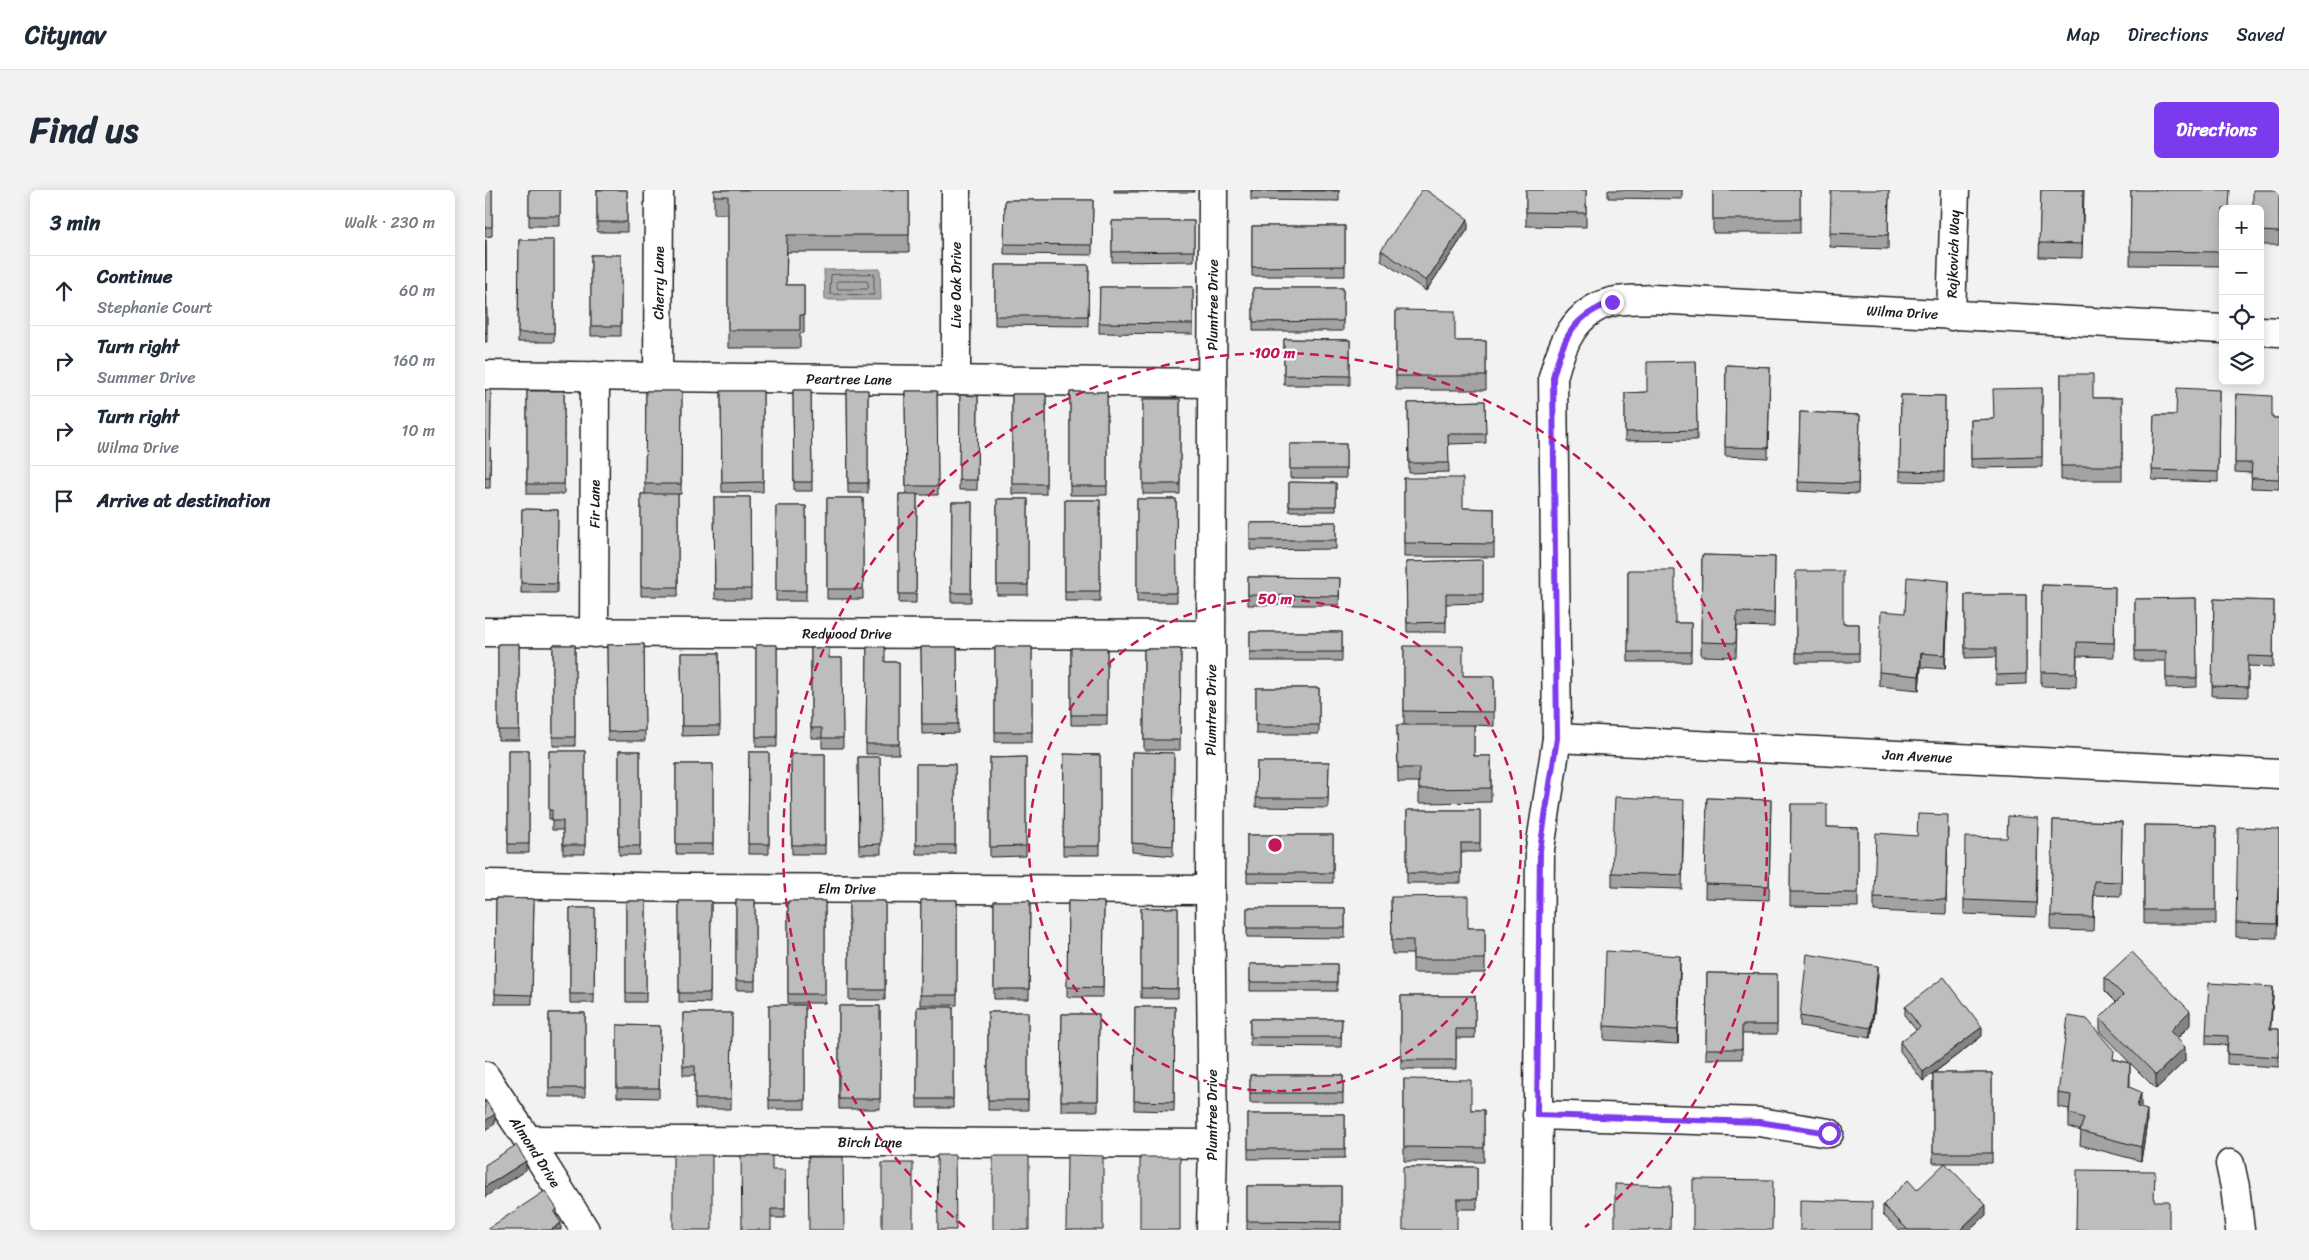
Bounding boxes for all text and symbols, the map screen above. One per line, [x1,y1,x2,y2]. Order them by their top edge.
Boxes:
text: Citynav [25,14,106,56]
text: Map [2067,19,2100,51]
text: Directions [2128,19,2209,51]
text: Saved [2237,19,2284,51]
text: Find us [30,99,138,161]
button: Directions [2154,102,2279,158]
text: 3 min [50,204,100,242]
map controls [2219,205,2264,385]
button: + [2219,205,2264,250]
text: Walk · 230 m [344,208,435,237]
street label: Rajkovich Way [1939,209,1967,298]
street label: Live Oak Drive [944,242,969,328]
street label: Cherry Lane [646,246,671,320]
button: − [2219,250,2264,295]
street label: Plumtree Drive [1200,259,1225,351]
text: Continue [97,260,173,293]
text: 60 m [399,276,435,305]
icon: ahead [50,277,78,305]
route end [1601,291,1624,314]
text: Stephanie Court [97,293,213,322]
button: locate [2219,295,2264,340]
street label: Wilma Drive [1866,298,1939,326]
text: Turn right [97,330,179,363]
text: 100 m [1255,340,1296,366]
button: layers [2219,340,2264,385]
text: 160 m [392,346,435,375]
icon: right [50,347,78,375]
text: Summer Drive [97,363,195,392]
street label: Peartree Lane [806,366,892,392]
text: Turn right [97,400,179,433]
text: 10 m [402,416,435,445]
icon: right [50,417,78,445]
text: Wilma Drive [97,433,179,462]
street label: Fir Lane [582,479,607,528]
text: Arrive at destination [97,484,270,517]
icon: arrive [50,487,78,515]
text: 50 m [1258,586,1293,612]
street label: Redwood Drive [802,621,892,646]
street label: Plumtree Drive [1198,664,1223,756]
street label: Jan Avenue [1881,742,1953,770]
centre of rings [1266,836,1284,854]
street label: Elm Drive [818,876,876,901]
street label: Plumtree Drive [1200,1069,1225,1161]
street label: Almond Drive [502,1110,568,1193]
route start [1818,1122,1841,1145]
street label: Birch Lane [838,1129,902,1155]

